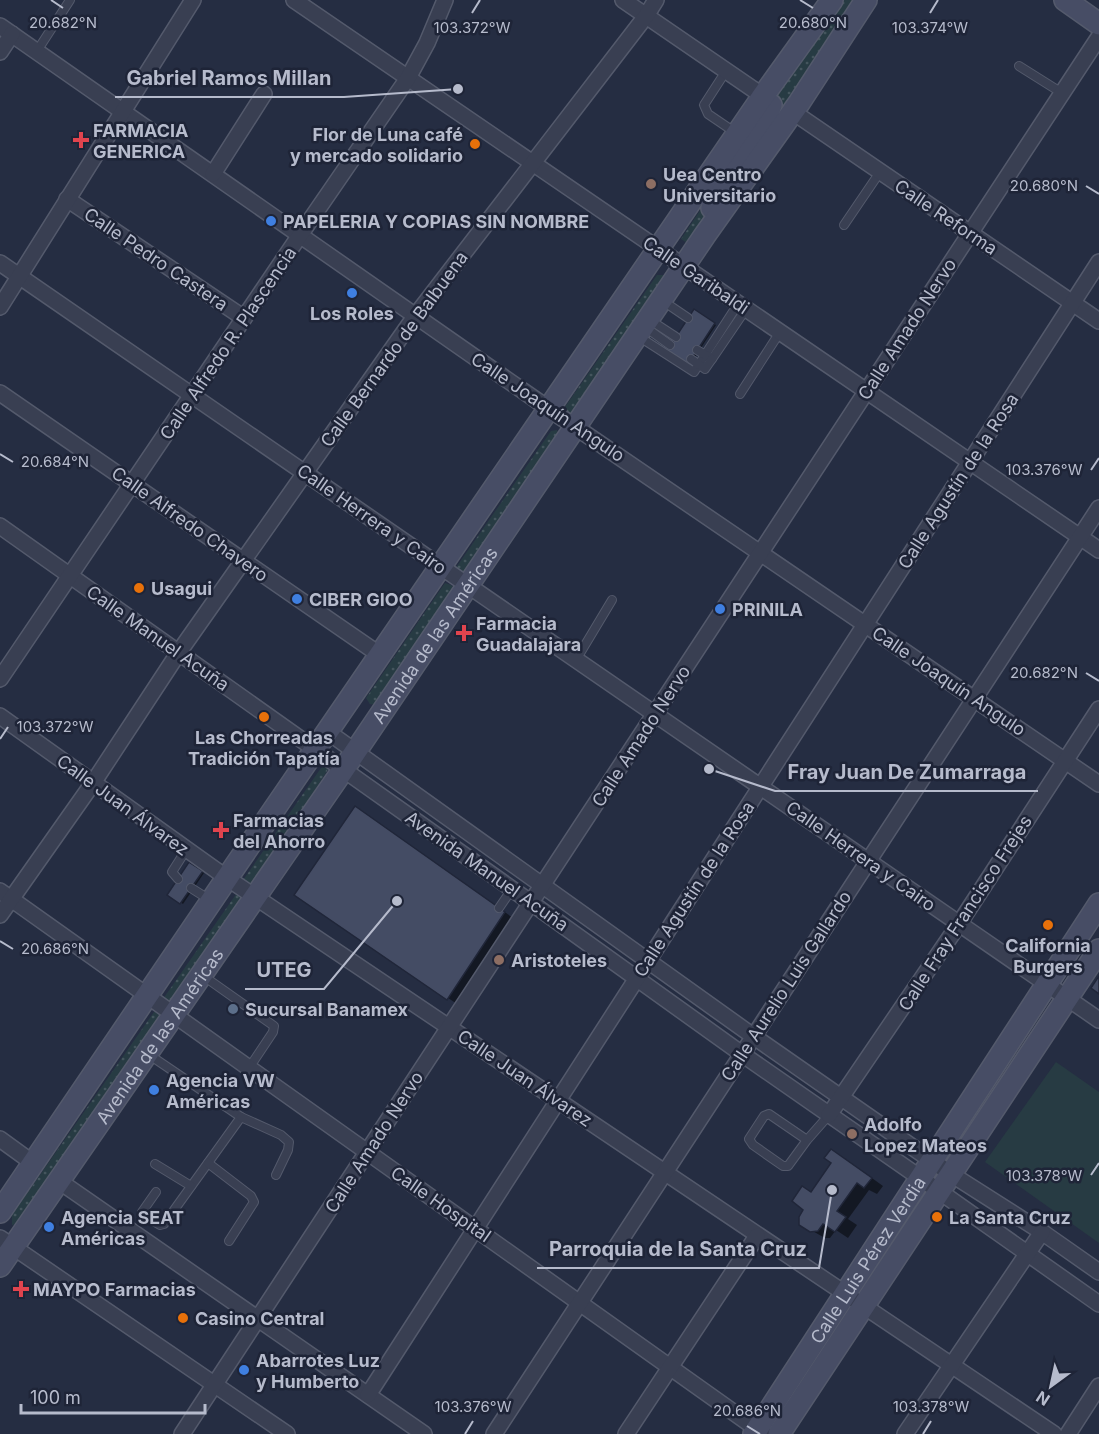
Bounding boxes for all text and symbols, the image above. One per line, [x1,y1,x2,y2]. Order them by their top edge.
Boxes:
text: 20.682°N [29,13,97,32]
text: 20.680°N [779,13,847,32]
text: 103.372°W [434,18,511,37]
text: 103.374°W [892,18,968,37]
callout: Gabriel Ramos Millan [115,59,344,97]
text: Gabriel Ramos Millan [126,66,332,90]
place label: FARMACIA GENERICA [93,120,188,162]
place label: Flor de Luna café y mercado solidario [290,124,463,166]
marker: FARMACIA GENERICA [74,133,88,147]
marker: Flor de Luna café y mercado solidario [468,137,482,151]
place label: Uea Centro Universitario [663,164,776,206]
street label: Calle Reforma [891,175,1001,259]
text: 20.680°N [1010,176,1078,195]
marker: Uea Centro Universitario [644,177,658,191]
street label: Calle Pedro Castera [80,203,232,315]
place label: PAPELERIA Y COPIAS SIN NOMBRE [283,211,589,232]
marker: PAPELERIA Y COPIAS SIN NOMBRE [264,214,278,228]
street label: Calle Garibaldi [639,232,753,318]
street label: Calle Alfredo R. Plascencia [155,243,301,443]
street label: Calle Bernardo de Balbuena [316,247,472,451]
street label: Calle Amado Nervo [853,254,961,404]
marker: Los Roles [345,286,359,300]
place label: Los Roles [310,303,394,324]
street label: Calle Joaquín Angulo [467,348,629,466]
street label: Calle Agustín de la Rosa [893,389,1023,573]
text: 20.684°N [21,452,89,471]
street label: Calle Herrera y Cairo [293,460,451,578]
text: 103.376°W [1006,460,1083,479]
street label: Calle Alfredo Chavero [108,462,272,586]
street label: Avenida de las Américas [367,543,501,727]
place label: Usagui [151,578,212,599]
street label: Calle Manuel Acuña [83,581,233,695]
marker: Usagui [132,581,146,595]
place label: CIBER GIOO [309,589,413,610]
marker: CIBER GIOO [290,592,304,606]
place label: PRINILA [732,599,803,620]
marker: PRINILA [713,602,727,616]
place label: Farmacia Guadalajara [476,613,581,655]
street label: Calle Joaquín Angulo [868,622,1030,740]
marker: Farmacia Guadalajara [457,626,471,640]
street label: Calle Amado Nervo [587,661,695,811]
text: 20.682°N [1010,663,1078,682]
marker: Las Chorreadas Tradición Tapatía [257,710,271,724]
text: 103.372°W [17,717,94,736]
place label: Las Chorreadas Tradición Tapatía [188,727,340,769]
street label: Calle Juan Álvarez [53,749,194,860]
callout: Fray Juan De Zumarraga [775,753,1038,791]
text: Fray Juan De Zumarraga [788,760,1026,784]
street label: Calle Agustín de la Rosa [629,797,759,981]
street label: Calle Herrera y Cairo [782,797,940,915]
street label: Avenida Manuel Acuña [401,807,573,935]
place label: Farmacias del Ahorro [233,810,325,852]
street label: Calle Fray Francisco Frejes [894,811,1036,1015]
marker: Farmacias del Ahorro [214,823,228,837]
street label: Calle Aurelio Luis Gallardo [717,887,855,1085]
marker: California Burgers [1041,918,1055,932]
place label: California Burgers [1005,935,1091,977]
text: 20.686°N [21,939,89,958]
street label: Avenida de las Américas [91,944,227,1127]
place label: Aristoteles [511,950,607,971]
callout: UTEG [245,951,324,989]
marker: Aristoteles [492,953,506,967]
text: UTEG [256,958,312,982]
place label: Sucursal Banamex [245,999,409,1020]
marker: Sucursal Banamex [226,1002,240,1016]
street label: Calle Juan Álvarez [454,1024,597,1131]
street label: Calle Amado Nervo [320,1067,428,1217]
place label: Agencia VW Américas [166,1070,275,1112]
marker: Agencia VW Américas [147,1083,161,1097]
place label: Adolfo Lopez Mateos [864,1114,987,1156]
marker: Adolfo Lopez Mateos [845,1127,859,1141]
street label: Calle Hospital [387,1162,495,1246]
text: 103.378°W [1006,1166,1083,1185]
street label: Calle Luis Pérez Verdia [805,1172,929,1347]
place label: Agencia SEAT Américas [61,1207,184,1249]
place label: La Santa Cruz [949,1207,1071,1228]
marker: La Santa Cruz [930,1210,944,1224]
marker: Agencia SEAT Américas [42,1220,56,1234]
callout: Parroquia de la Santa Cruz [537,1230,819,1268]
text: Parroquia de la Santa Cruz [549,1237,807,1261]
place label: MAYPO Farmacias [33,1279,196,1300]
marker: MAYPO Farmacias [14,1282,28,1296]
place label: Casino Central [195,1308,324,1329]
marker: Casino Central [176,1311,190,1325]
place label: Abarrotes Luz y Humberto [256,1350,380,1392]
north arrow [1021,1356,1081,1416]
marker: Abarrotes Luz y Humberto [237,1363,251,1377]
scale bar [21,1377,206,1415]
text: 100 m [30,1387,81,1408]
text: N [1032,1387,1053,1410]
text: 103.376°W [435,1397,512,1416]
text: 103.378°W [893,1397,970,1416]
text: 20.686°N [713,1401,781,1420]

